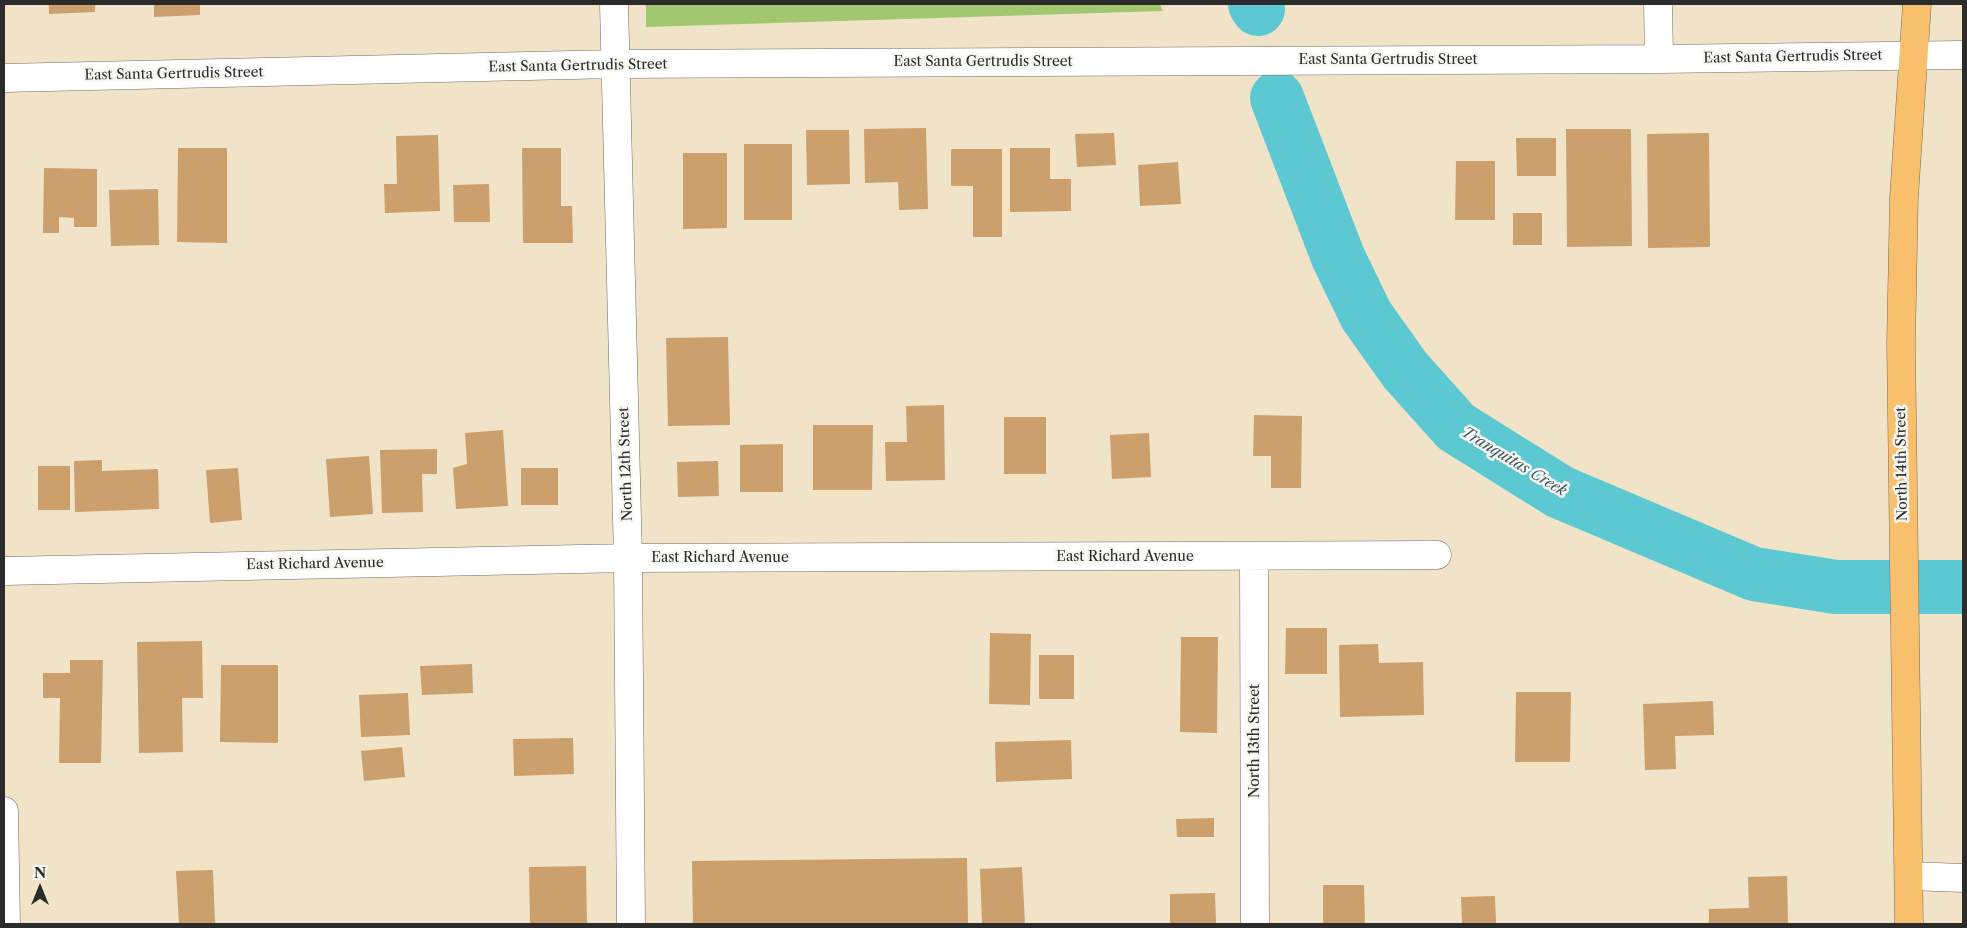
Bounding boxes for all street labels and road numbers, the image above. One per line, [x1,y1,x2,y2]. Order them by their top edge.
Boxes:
street label: East Santa Gertrudis Street [1703,47,1883,67]
street label: East Santa Gertrudis Street [1298,52,1478,68]
street label: East Santa Gertrudis Street [893,54,1073,70]
street label: East Santa Gertrudis Street [488,56,668,76]
street label: East Santa Gertrudis Street [84,64,264,84]
street label: North 12th Street [616,407,636,521]
street label: North 14th Street [1893,407,1911,521]
street label: East Richard Avenue [1056,549,1194,565]
street label: East Richard Avenue [651,550,789,566]
street label: East Richard Avenue [246,554,384,574]
street label: North 13th Street [1247,684,1263,798]

